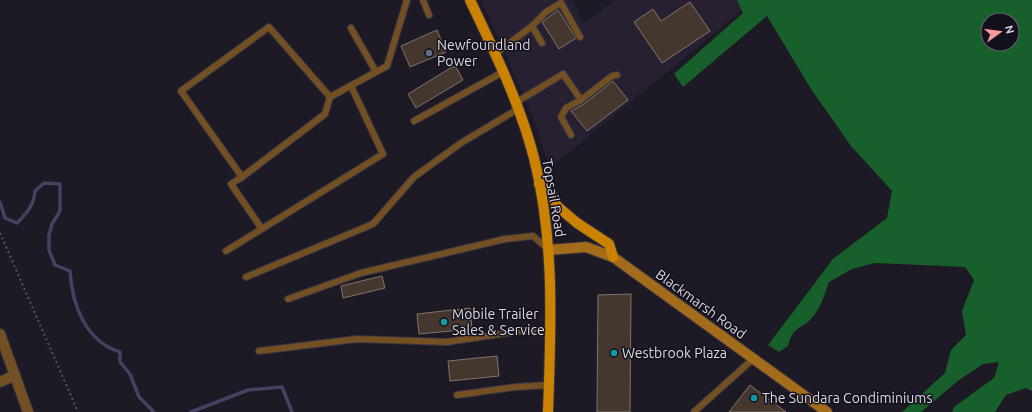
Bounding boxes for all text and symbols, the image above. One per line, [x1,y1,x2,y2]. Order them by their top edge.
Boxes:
north arrow [980,12,1020,52]
text: N [1003,24,1017,35]
place label: Newfoundland Power [437,37,530,69]
marker: Newfoundland Power [424,48,434,58]
street label: Topsail Road [539,158,569,238]
street label: Blackmarsh Road [653,266,749,342]
place label: Mobile Trailer Sales & Service [452,306,545,338]
marker: Mobile Trailer Sales & Service [439,317,449,327]
place label: Westbrook Plaza [622,345,727,361]
marker: Westbrook Plaza [609,348,619,358]
place label: The Sundara Condiminiums [762,390,933,406]
marker: The Sundara Condiminiums [749,393,759,403]

